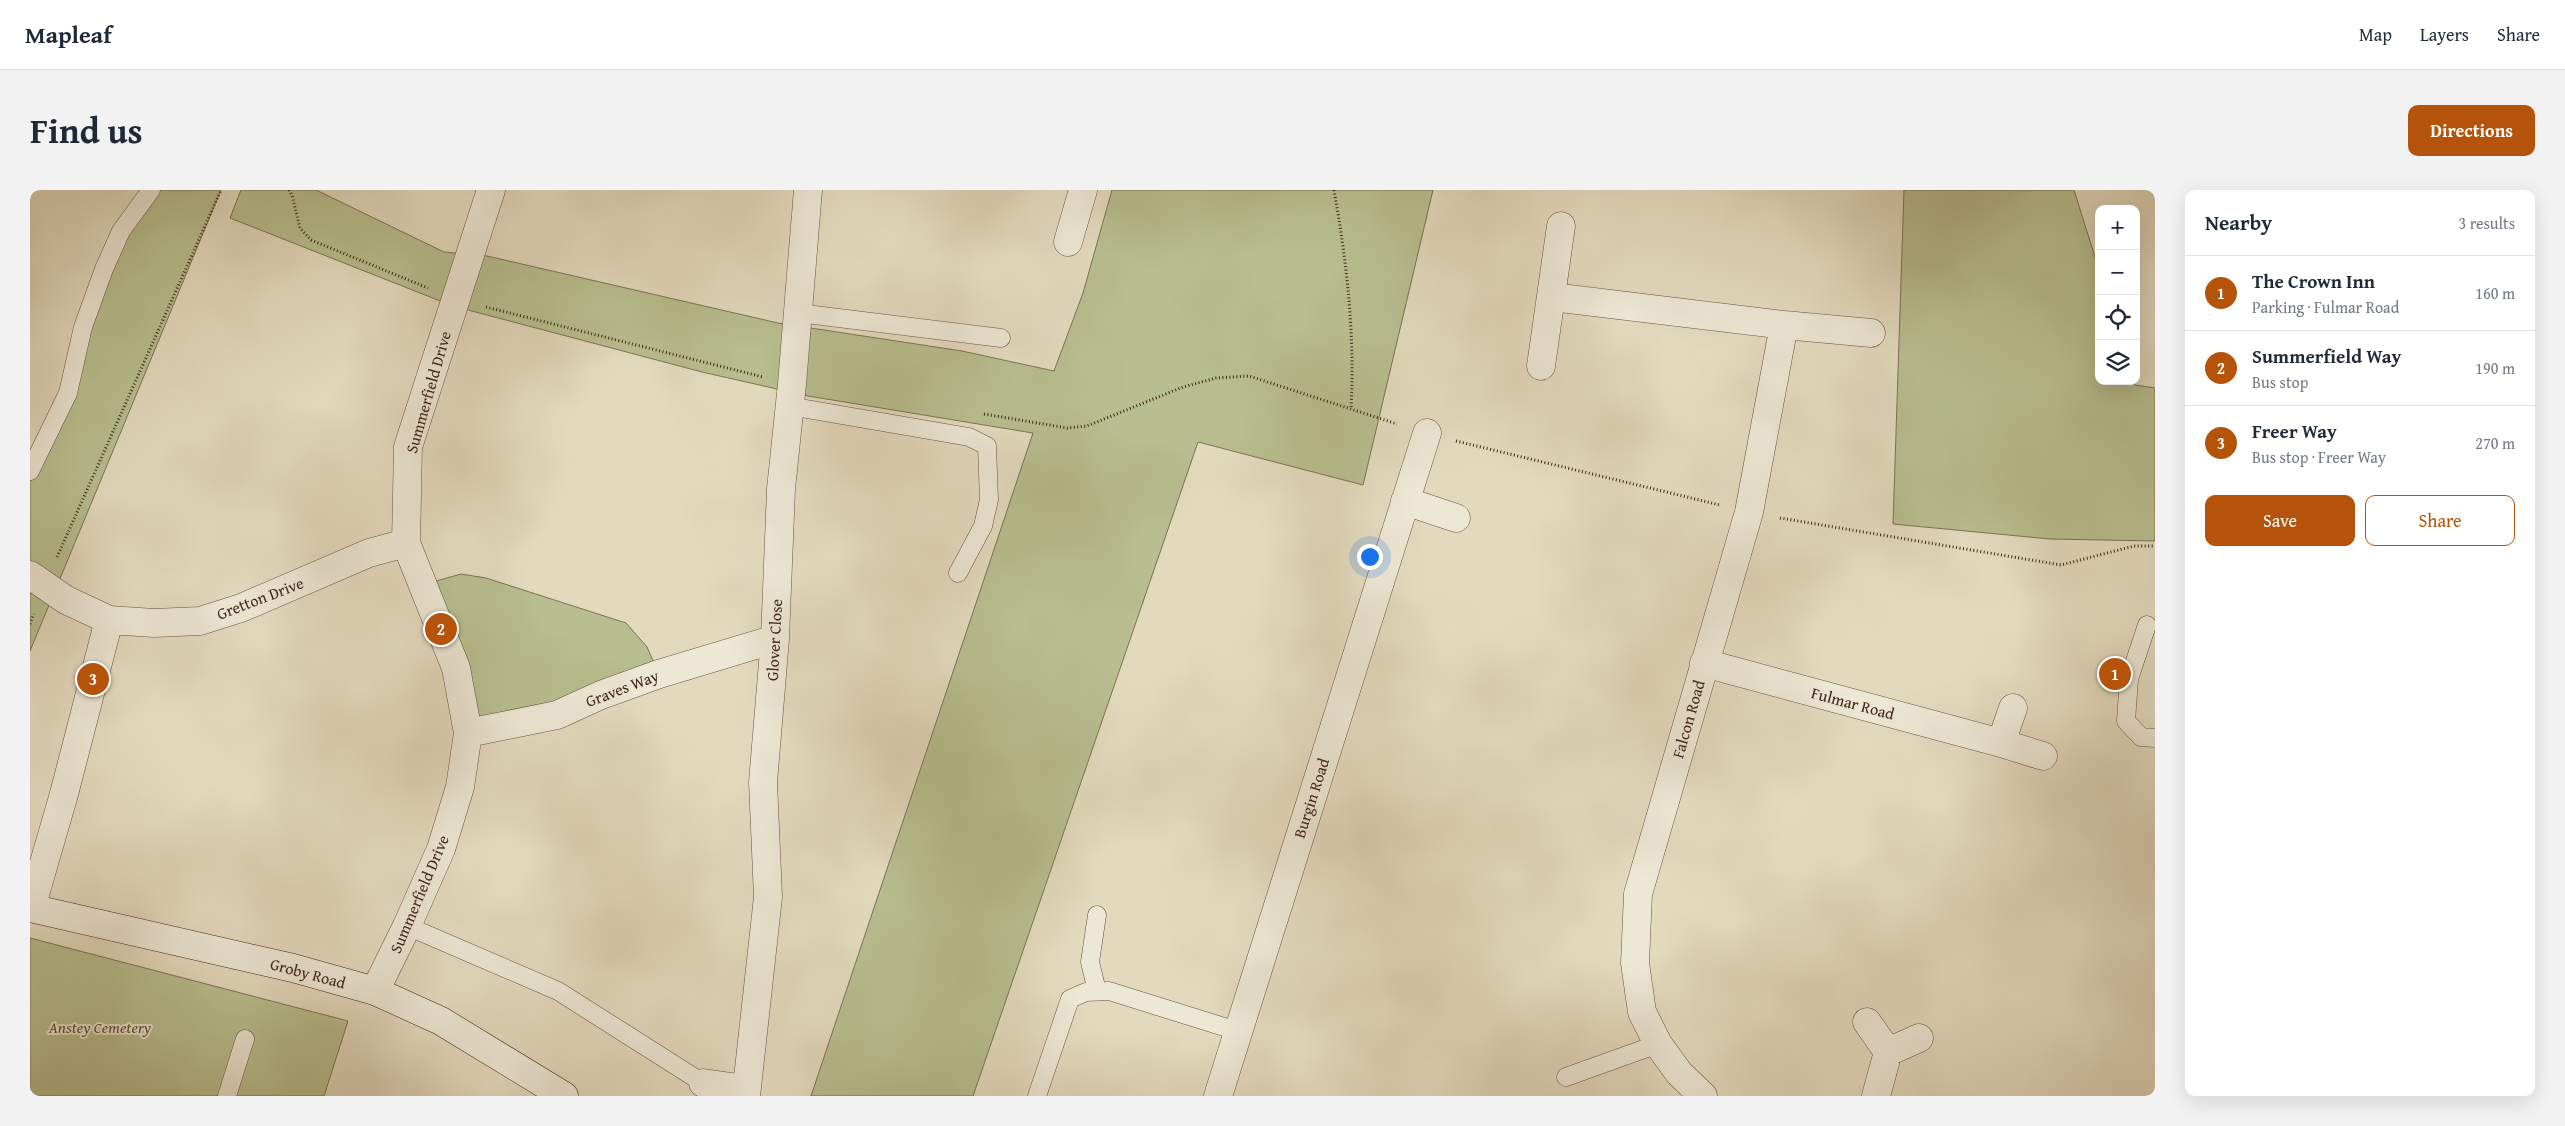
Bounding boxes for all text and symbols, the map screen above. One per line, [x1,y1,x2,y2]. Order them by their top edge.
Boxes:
text: Mapleaf [25,17,112,52]
text: Map [2359,21,2392,48]
text: Layers [2420,21,2469,48]
text: Share [2497,21,2540,48]
text: Find us [30,105,143,156]
button: Directions [2408,105,2535,156]
map controls [2095,205,2140,385]
button: + [2095,205,2140,250]
text: Nearby [2205,207,2272,238]
text: 3 results [2458,211,2515,235]
button: − [2095,250,2140,295]
text: The Crown Inn [2252,267,2375,295]
text: 1 [2217,281,2225,305]
text: 160 m [2475,281,2515,305]
button: locate [2095,295,2140,340]
text: Parking · Fulmar Road [2252,295,2399,319]
street label: Summerfield Drive [399,328,457,456]
button: layers [2095,340,2140,385]
text: Summerfield Way [2252,342,2401,370]
text: 2 [2217,356,2225,380]
text: 190 m [2475,356,2515,380]
text: Bus stop [2252,370,2308,394]
text: Freer Way [2252,417,2337,445]
text: 3 [2217,431,2225,455]
text: 270 m [2475,431,2515,455]
text: Bus stop · Freer Way [2252,445,2386,469]
button: Save [2205,495,2355,546]
button: Share [2365,495,2515,546]
your location [1357,544,1383,570]
street label: Gretton Drive [213,570,307,626]
street label: Glover Close [760,598,788,682]
pin: 2 [425,610,457,648]
pin: 1 [2099,655,2131,693]
pin: 3 [77,660,109,698]
street label: Graves Way [582,663,662,713]
street label: Falcon Road [1665,677,1711,761]
street label: Fulmar Road [1809,680,1898,726]
street label: Burgin Road [1287,755,1335,841]
street label: Summerfield Drive [383,831,455,957]
street label: Groby Road [268,951,349,995]
park label: Anstey Cemetery [48,1015,152,1039]

